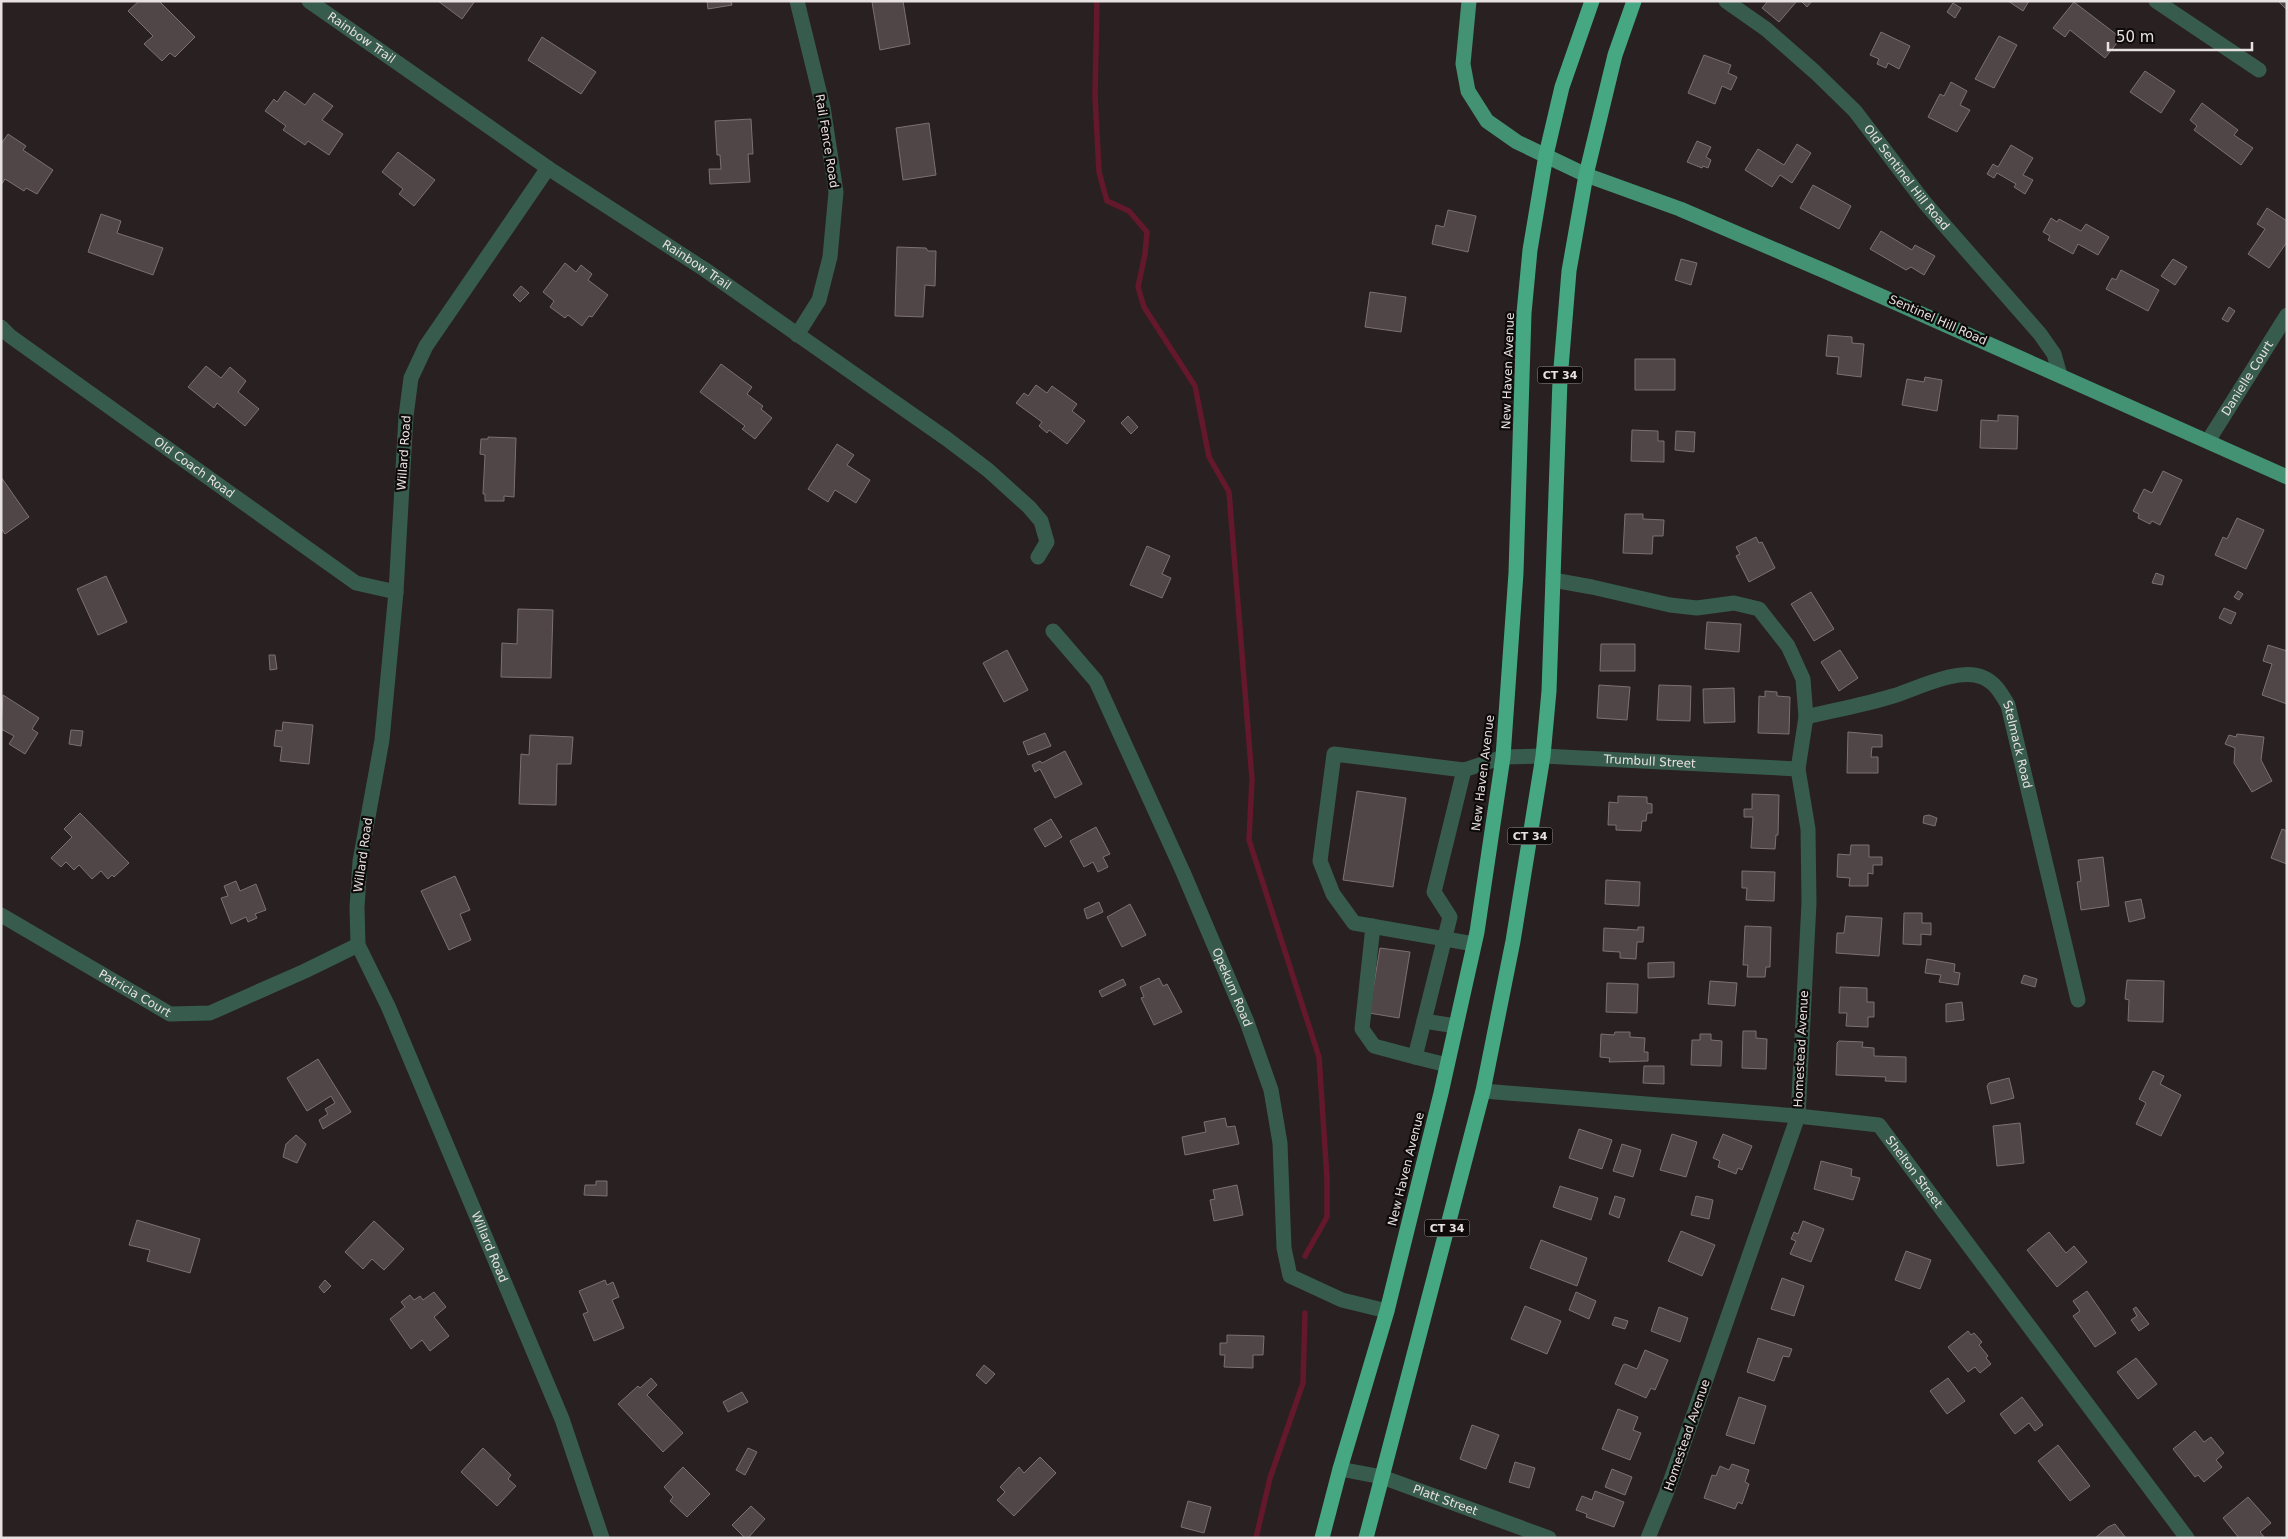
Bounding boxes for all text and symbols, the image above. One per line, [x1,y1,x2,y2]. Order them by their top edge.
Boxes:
street label: Rainbow Trail [325,9,398,66]
scale bar [2108,20,2252,52]
text: 50 m [2116,28,2154,46]
street label: Rail Fence Road [813,93,841,189]
street label: Old Sentinel Hill Road [1861,122,1952,233]
street label: Rainbow Trail [660,237,734,293]
street label: Sentinel Hill Road [1887,292,1989,348]
street label: New Haven Avenue [1499,312,1517,430]
street label: Danielle Court [2219,338,2276,418]
road number: CT 34 [1538,366,1582,384]
street label: Willard Road [394,415,414,491]
street label: Old Coach Road [151,434,237,501]
street label: Stelmack Road [2000,698,2035,790]
street label: New Haven Avenue [1469,714,1497,832]
street label: Trumbull Street [1602,752,1696,771]
street label: Willard Road [351,817,375,893]
road number: CT 34 [1508,828,1552,844]
street label: Opekum Road [1209,946,1255,1028]
street label: Patricia Court [96,967,174,1020]
street label: Homestead Avenue [1791,990,1811,1108]
street label: New Haven Avenue [1385,1111,1427,1227]
street label: Shelton Street [1883,1133,1945,1211]
street label: Willard Road [468,1210,511,1284]
road number: CT 34 [1424,1220,1470,1236]
street label: Homestead Avenue [1661,1377,1713,1493]
street label: Platt Street [1411,1482,1480,1518]

